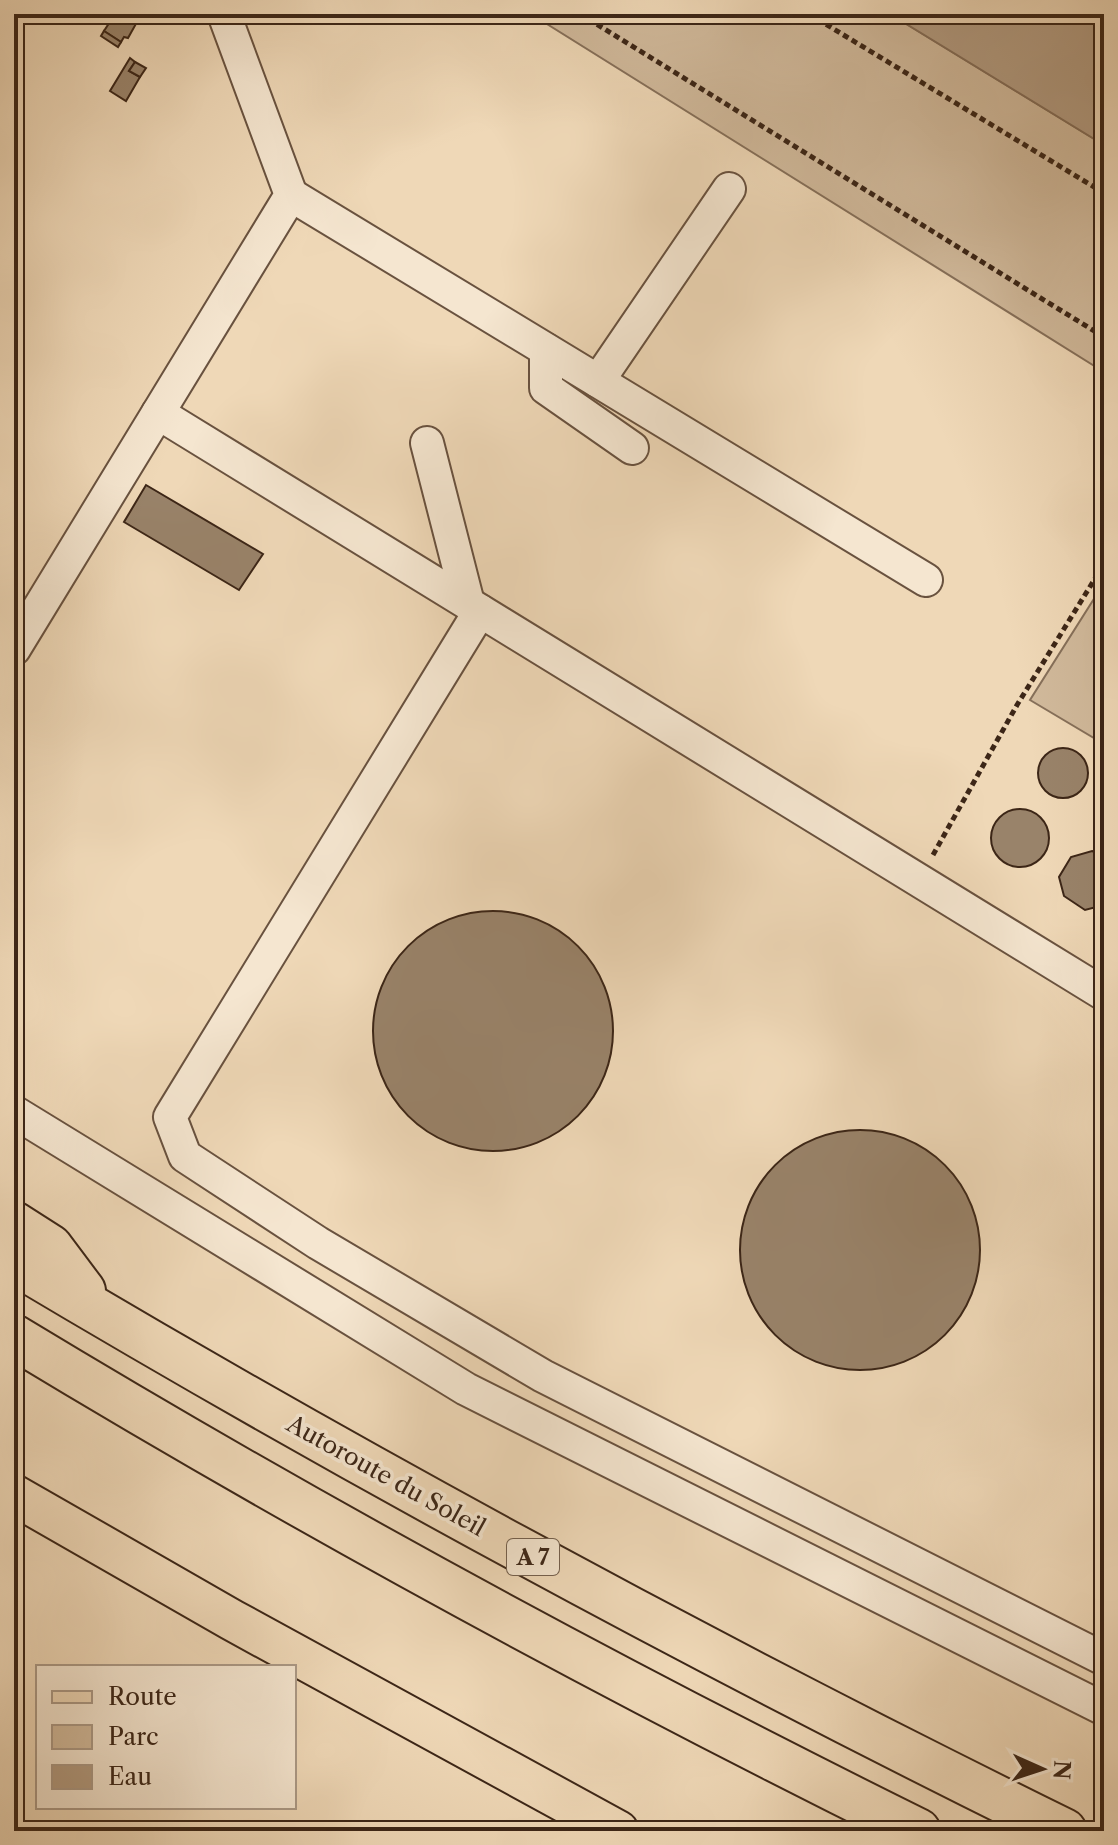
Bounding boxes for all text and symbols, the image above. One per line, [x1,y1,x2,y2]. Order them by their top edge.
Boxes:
street label: Autoroute du Soleil [281,1408,491,1542]
road number: A 7 [507,1539,559,1575]
legend [36,1665,296,1809]
text: Route [108,1682,177,1711]
text: Parc [108,1722,159,1751]
north arrow [1002,1729,1082,1809]
text: N [1047,1760,1075,1780]
text: Eau [108,1762,152,1791]

